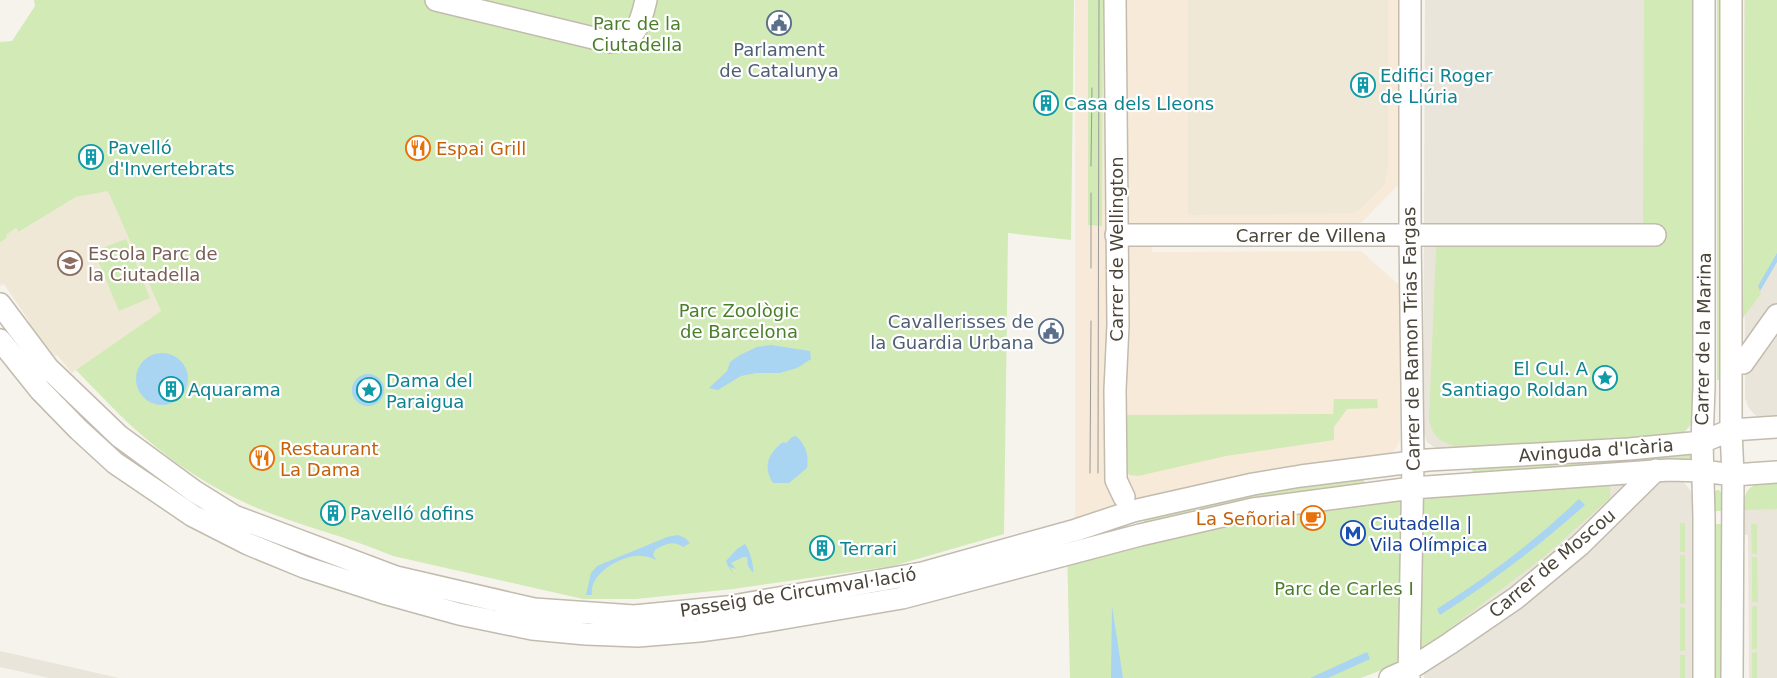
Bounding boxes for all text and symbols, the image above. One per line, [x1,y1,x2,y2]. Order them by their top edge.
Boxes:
public building icon: Parlament de Catalunya [766,10,792,36]
park label: Parc de la Ciutadella [592,13,682,55]
place label: Parlament de Catalunya [719,39,839,81]
place label: Edifici Roger de Llúria [1380,65,1493,107]
building icon: Edifici Roger de Llúria [1350,72,1376,98]
building icon: Casa dels Lleons [1033,90,1059,116]
place label: Casa dels Lleons [1064,93,1214,114]
restaurant icon: Espai Grill [405,135,431,161]
place label: Pavelló d'Invertebrats [108,137,235,179]
place label: Espai Grill [436,138,526,159]
building icon: Pavelló d'Invertebrats [78,144,104,170]
street label: Carrer de Wellington [1106,156,1127,342]
street label: Carrer de Ramon Trias Fargas [1398,207,1424,471]
street label: Carrer de Villena [1236,225,1386,246]
place label: Escola Parc de la Ciutadella [88,243,218,285]
school or university icon: Escola Parc de la Ciutadella [57,250,83,276]
street label: Carrer de la Marina [1691,252,1715,426]
park label: Parc Zoològic de Barcelona [679,300,799,342]
place label: Cavallerisses de la Guardia Urbana [870,311,1034,353]
public building icon: Cavallerisses de la Guardia Urbana [1038,318,1064,344]
place label: El Cul. A Santiago Roldan [1441,358,1589,400]
place icon: El Cul. A Santiago Roldan [1592,365,1618,391]
place label: Dama del Paraigua [386,370,473,412]
building icon: Aquarama [158,376,184,402]
place icon: Dama del Paraigua [356,377,382,403]
place label: Aquarama [188,379,281,400]
street label: Avinguda d'Icària [1518,434,1674,466]
place label: Restaurant La Dama [280,438,379,480]
restaurant icon: Restaurant La Dama [249,445,275,471]
building icon: Pavelló dofins [320,500,346,526]
place label: Pavelló dofins [350,503,474,524]
street label: Carrer de Moscou [1485,504,1619,622]
cafe icon: La Señorial [1300,505,1326,531]
place label: La Señorial [1196,508,1296,529]
place label: Ciutadella | Vila Olímpica [1370,513,1488,555]
metro station icon: Ciutadella | Vila Olímpica [1340,520,1366,546]
building icon: Terrari [809,535,835,561]
place label: Terrari [839,538,897,559]
street label: Passeig de Circumval·lació [678,563,918,621]
park label: Parc de Carles I [1274,578,1414,599]

